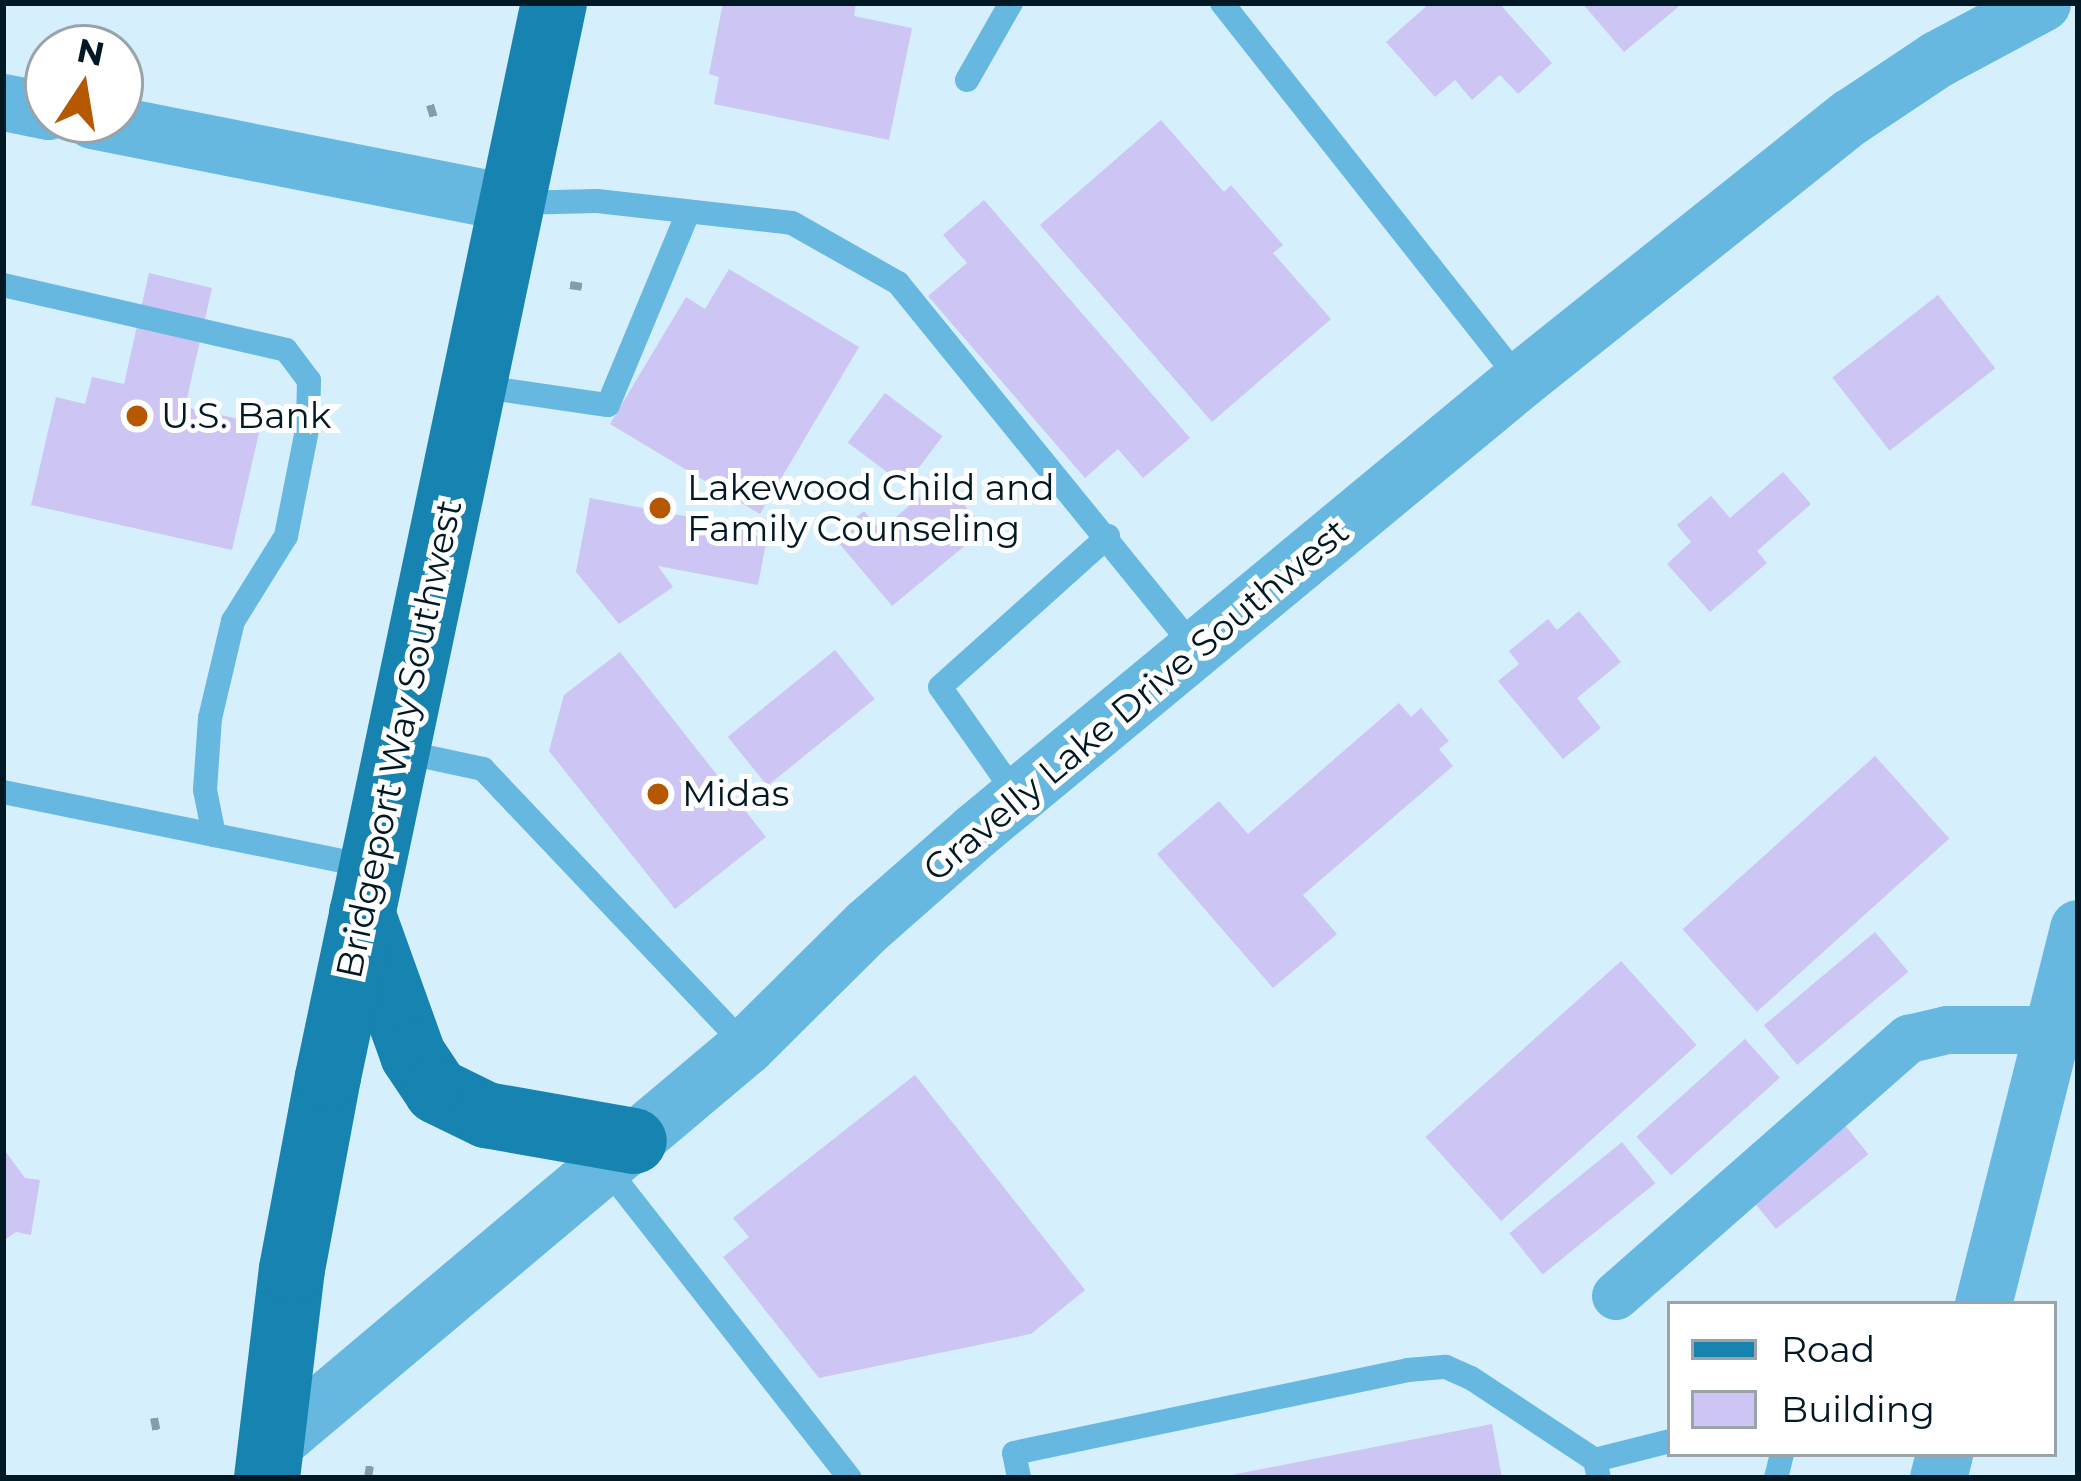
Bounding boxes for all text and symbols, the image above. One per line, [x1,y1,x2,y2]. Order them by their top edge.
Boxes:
north arrow [24,24,144,144]
text: N [74,29,108,74]
place label: U.S. Bank [161,394,331,438]
marker: U.S. Bank [124,403,150,429]
place label: Lakewood Child and Family Counseling [687,465,1055,550]
marker: Lakewood Child and Family Counseling [644,492,676,524]
street label: Bridgeport Way Southwest [327,496,471,982]
street label: Gravelly Lake Drive Southwest [915,510,1357,890]
place label: Midas [682,772,789,816]
marker: Midas [645,781,671,807]
legend [1667,1301,2057,1457]
text: Road [1781,1327,1875,1371]
text: Building [1781,1387,1935,1431]

